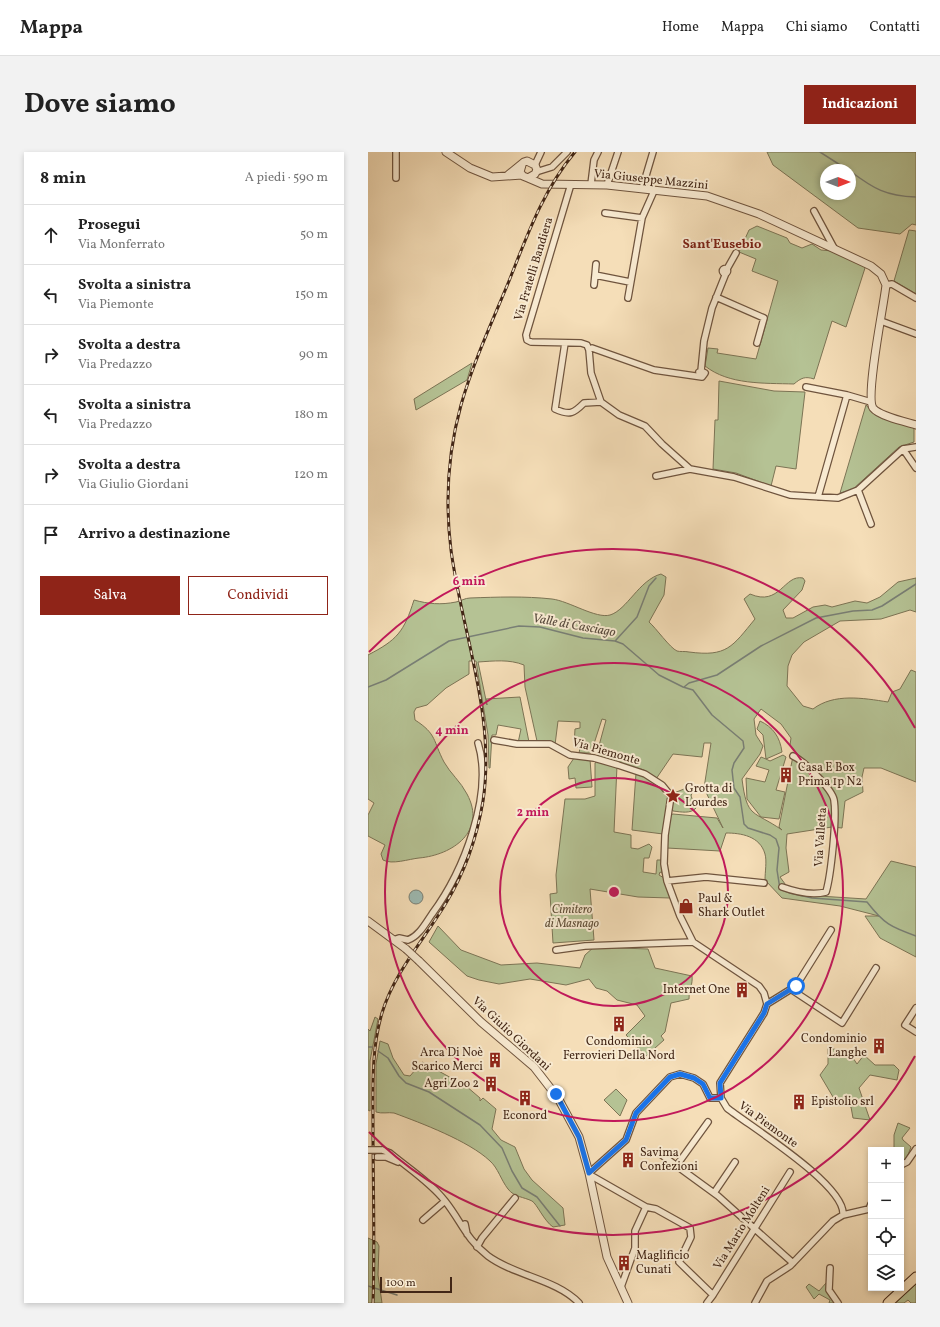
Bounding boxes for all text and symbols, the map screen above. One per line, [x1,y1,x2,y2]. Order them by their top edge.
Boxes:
text: Mappa [20,15,83,41]
text: Home [662,18,699,37]
text: Mappa [721,18,764,37]
text: Chi siamo [786,18,847,37]
text: Contatti [869,18,920,37]
text: Dove siamo [24,85,176,124]
button: Indicazioni [804,85,916,124]
north arrow [820,164,856,200]
street label: Via Giuseppe Mazzini [593,166,709,194]
text: 8 min [40,167,86,190]
text: A piedi · 590 m [245,169,328,187]
text: Prosegui [78,215,141,236]
street label: Via Fratelli Bandiera [511,215,557,323]
icon: ahead [40,224,62,246]
text: 50 m [300,226,328,244]
text: Via Monferrato [78,236,165,254]
district label: Sant'Eusebio [683,236,761,254]
text: Svolta a sinistra [78,275,191,296]
icon: left [40,284,62,306]
text: 150 m [295,286,328,304]
text: Via Piemonte [78,296,154,314]
text: Svolta a destra [78,335,181,356]
icon: right [40,344,62,366]
text: 90 m [299,346,328,364]
text: Via Predazzo [78,356,152,374]
text: Svolta a sinistra [78,395,191,416]
icon: left [40,404,62,426]
text: 180 m [294,406,328,424]
text: Via Predazzo [78,416,152,434]
text: Svolta a destra [78,455,181,476]
icon: right [40,464,62,486]
text: 120 m [294,466,328,484]
text: Via Giulio Giordani [78,476,189,494]
icon: arrive [40,524,62,546]
text: Arrivo a destinazione [78,524,230,545]
text: 6 min [453,574,485,590]
button: Salva [40,576,180,615]
button: Condividi [188,576,328,615]
water label: Valle di Casciago [531,610,617,642]
text: 4 min [435,723,469,739]
street label: Via Piemonte [570,735,642,769]
place label: Casa E Box Prima 1p N2 [798,760,862,790]
building icon: Casa E Box Prima 1p N2 [777,766,795,784]
place label: Grotta di Lourdes [685,781,733,811]
place icon: Grotta di Lourdes [664,787,682,805]
text: 2 min [517,805,549,821]
street label: Via Valletta [811,807,831,867]
centre of rings [607,885,621,899]
place label: Paul & Shark Outlet [698,891,765,921]
shop icon: Paul & Shark Outlet [677,897,695,915]
park label: Cimitero di Masnago [545,902,600,932]
route start [787,977,805,995]
building icon: Internet One [733,981,751,999]
place label: Internet One [663,982,730,998]
street label: Via Giulio Giordani [468,993,554,1075]
building icon: Condominio Ferrovieri Della Nord [610,1015,628,1033]
place label: Condominio Langhe [801,1031,867,1061]
place label: Condominio Ferrovieri Della Nord [563,1034,675,1064]
building icon: Condominio Langhe [870,1037,888,1055]
place label: Arca Di Noè Scarico Merci [412,1045,483,1075]
building icon: Arca Di Noè Scarico Merci [486,1051,504,1069]
building icon: Agri Zoo 2 [482,1075,500,1093]
place label: Agri Zoo 2 [424,1076,479,1092]
route end [547,1085,565,1103]
building icon: Econord [516,1089,534,1107]
building icon: Epistolio srl [790,1093,808,1111]
place label: Epistolio srl [811,1094,874,1110]
street label: Via Piemonte [735,1098,801,1152]
place label: Econord [503,1108,547,1124]
place label: Savima Confezioni [640,1145,698,1175]
map controls [868,1147,904,1291]
button: + [868,1147,904,1183]
building icon: Savima Confezioni [619,1151,637,1169]
street label: Via Mario Molteni [710,1183,774,1273]
button: − [868,1183,904,1219]
button: locate [868,1219,904,1255]
place label: Maglificio Cunati [636,1248,689,1278]
building icon: Maglificio Cunati [615,1254,633,1272]
button: layers [868,1255,904,1291]
scale bar [380,1275,452,1294]
text: 100 m [386,1276,416,1291]

